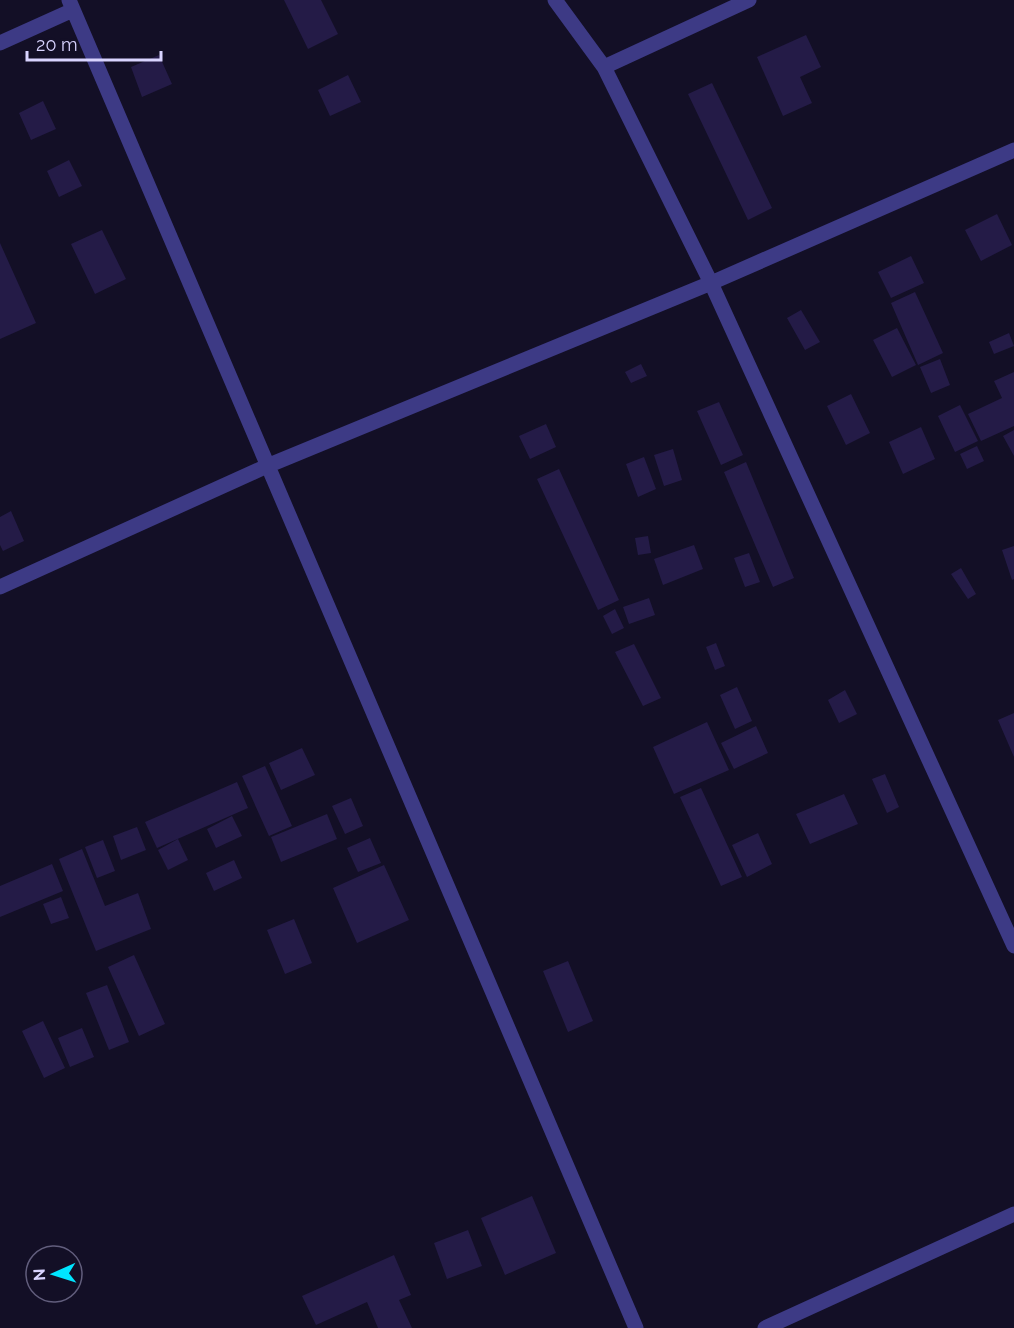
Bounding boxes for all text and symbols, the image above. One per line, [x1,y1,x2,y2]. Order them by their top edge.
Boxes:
scale bar [27,24,160,62]
text: 20 m [36,34,78,55]
north arrow [24,1244,84,1304]
text: N [30,1268,49,1281]

